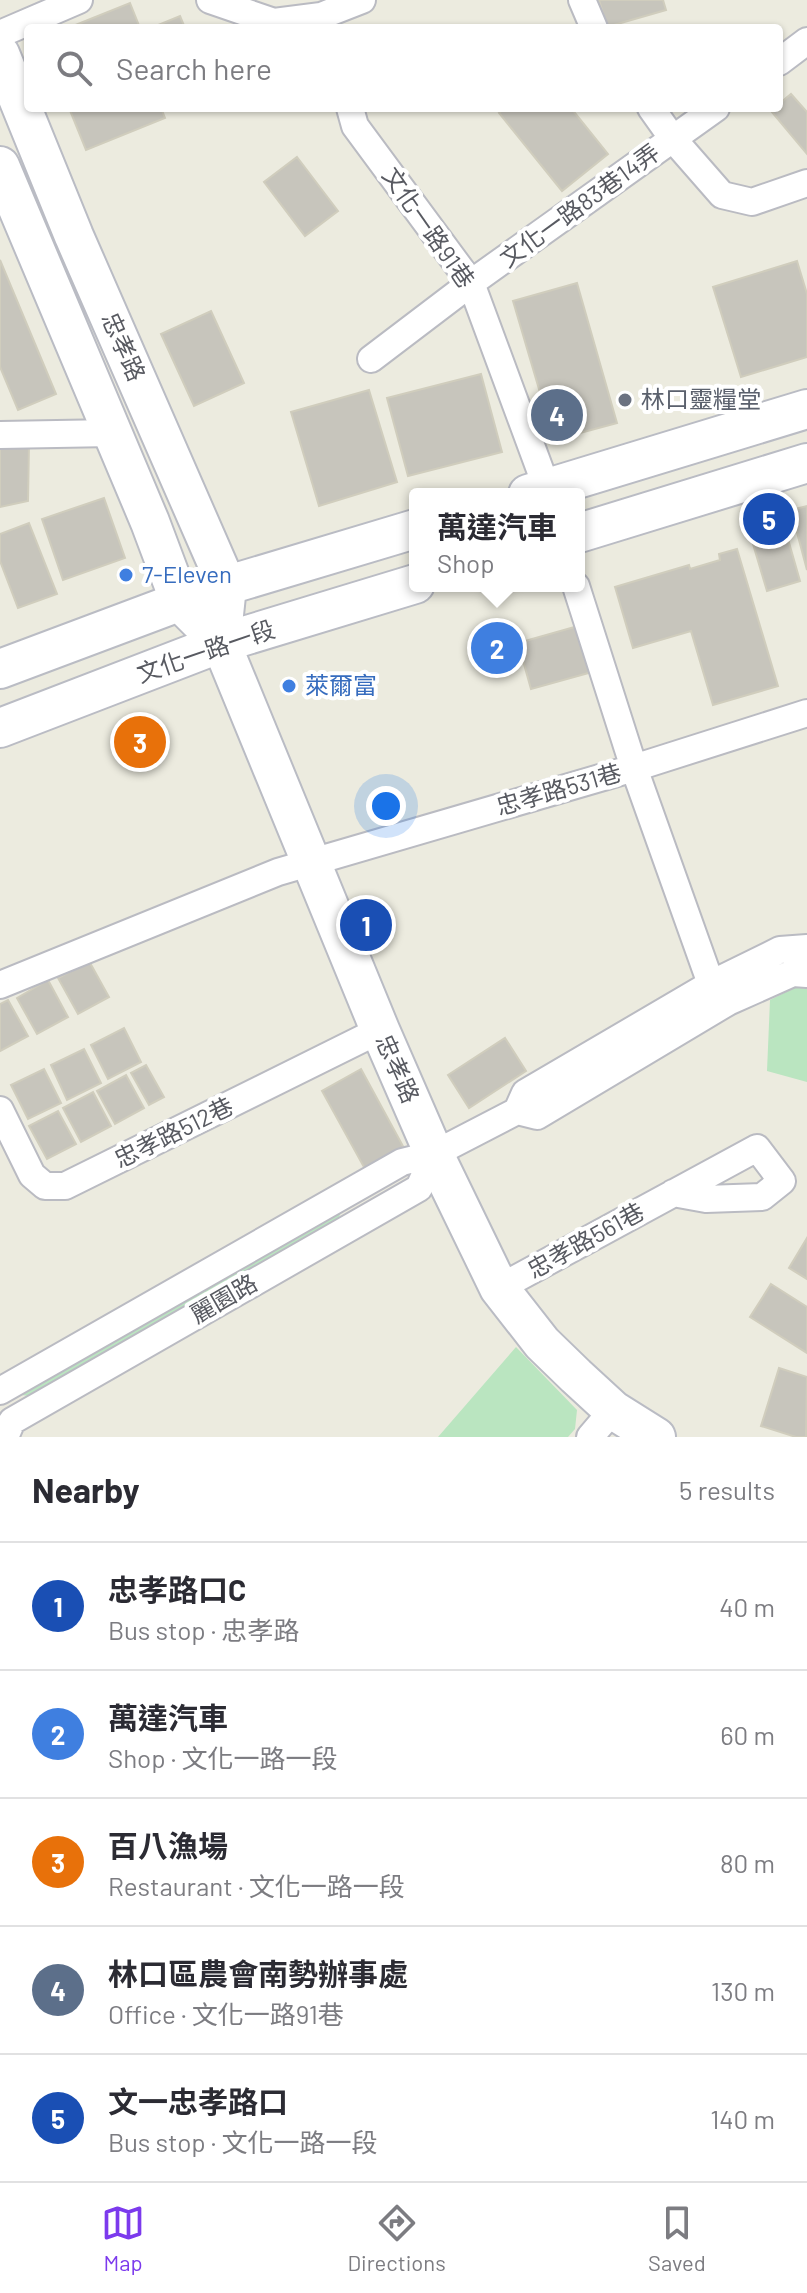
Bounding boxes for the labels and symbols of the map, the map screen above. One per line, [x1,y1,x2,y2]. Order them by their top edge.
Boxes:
street label: 文化一路83巷14弄 [494,137,665,273]
street label: 文化一路91巷 [377,161,481,293]
street label: 忠孝路 [96,308,152,385]
place label: 林口靈糧堂 [641,384,761,413]
pin: 4 [531,385,583,445]
marker: 林口靈糧堂 [616,391,634,409]
pin: 5 [743,489,795,549]
place label: 7-Eleven [142,559,232,588]
marker: 7-Eleven [117,566,135,584]
street label: 文化一路一段 [133,613,278,688]
pin: 2 [471,618,523,678]
place label: 萊爾富 [305,670,377,699]
marker: 萊爾富 [280,677,298,695]
pin: 3 [114,712,166,772]
street label: 忠孝路531巷 [493,757,625,820]
your location [366,786,406,826]
pin: 1 [340,895,392,955]
street label: 忠孝路 [370,1030,426,1107]
street label: 忠孝路512巷 [109,1090,238,1173]
street label: 忠孝路561巷 [522,1196,649,1284]
street label: 麗園路 [185,1267,262,1328]

